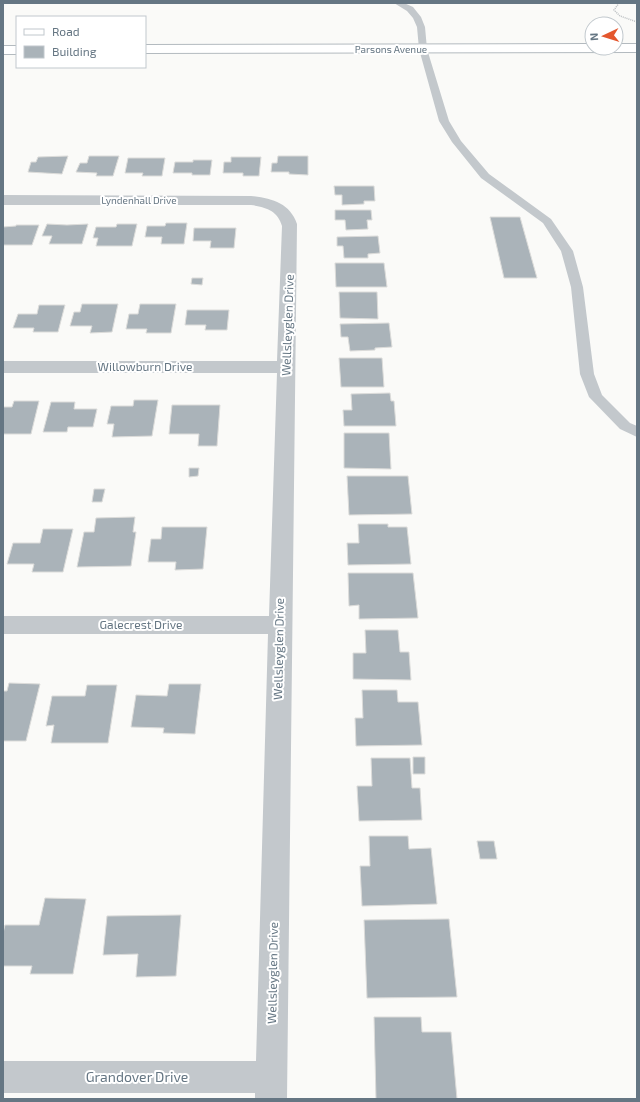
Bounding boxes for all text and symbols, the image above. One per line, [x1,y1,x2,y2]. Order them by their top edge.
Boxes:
legend [16,16,146,68]
north arrow [584,16,624,56]
text: Road [52,24,80,38]
text: N [587,32,600,41]
street label: Parsons Avenue [355,43,427,55]
text: Building [52,44,97,58]
street label: Lyndenhall Drive [101,194,177,206]
street label: Wellsleyglen Drive [278,274,296,376]
street label: Willowburn Drive [98,359,192,373]
street label: Wellsleyglen Drive [270,598,286,700]
street label: Galecrest Drive [100,617,182,631]
street label: Wellsleyglen Drive [264,922,280,1024]
street label: Grandover Drive [86,1068,188,1085]

